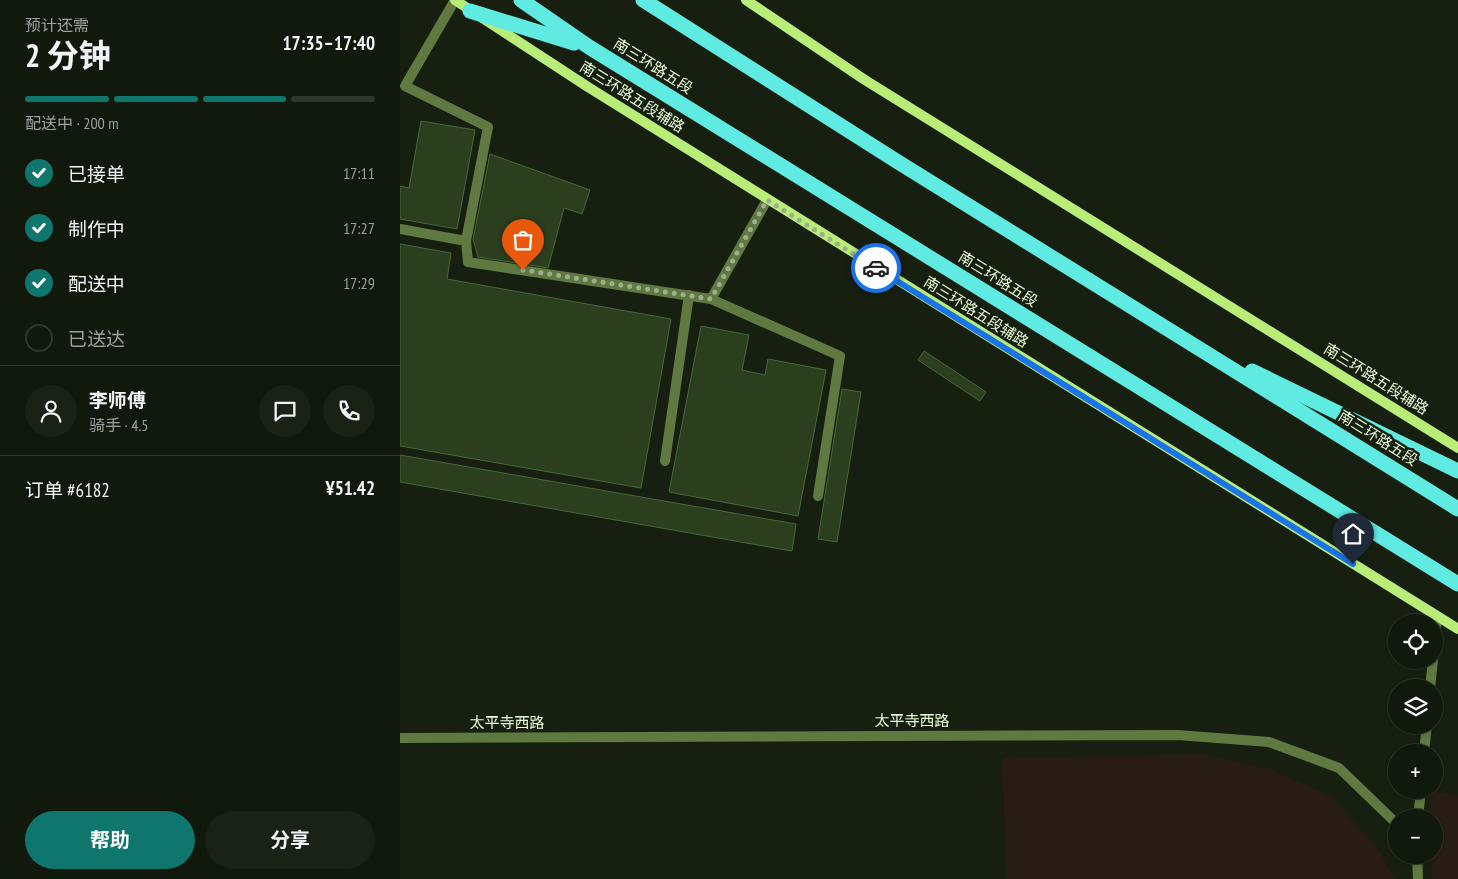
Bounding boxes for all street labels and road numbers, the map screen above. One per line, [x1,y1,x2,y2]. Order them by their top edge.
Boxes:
street label: 南三环路五段 [610,34,696,97]
street label: 南三环路五段辅路 [576,57,688,136]
street label: 南三环路五段 [955,247,1041,310]
street label: 南三环路五段辅路 [920,272,1032,351]
street label: 南三环路五段辅路 [1320,339,1432,418]
street label: 南三环路五段 [1335,406,1421,469]
street label: 太平寺西路 [874,711,950,730]
street label: 太平寺西路 [469,713,545,732]

